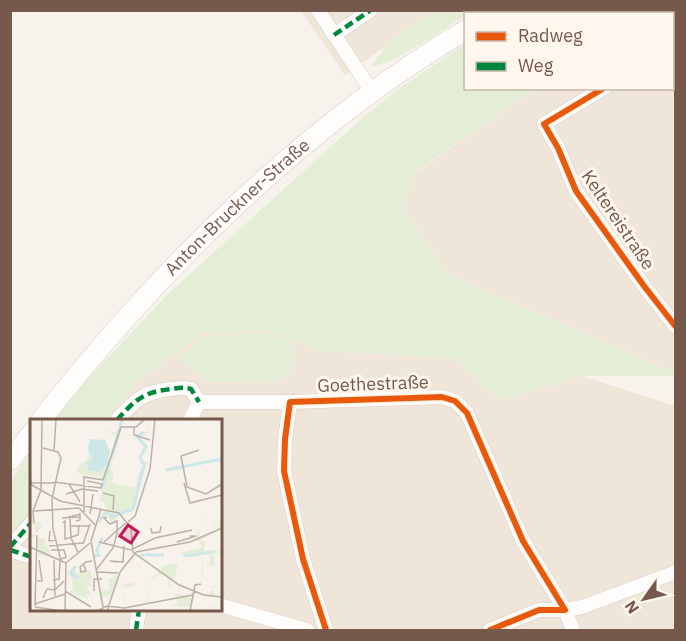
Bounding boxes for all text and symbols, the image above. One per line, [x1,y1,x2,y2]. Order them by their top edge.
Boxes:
legend [464,12,674,90]
text: Radweg [518,24,583,47]
text: Weg [518,54,554,77]
street label: Anton-Bruckner-Straße [160,133,314,280]
street label: Keltereistraße [577,166,660,274]
street label: Goethestraße [317,370,429,397]
inset map [30,419,222,611]
north arrow [614,569,674,629]
text: N [620,597,643,618]

